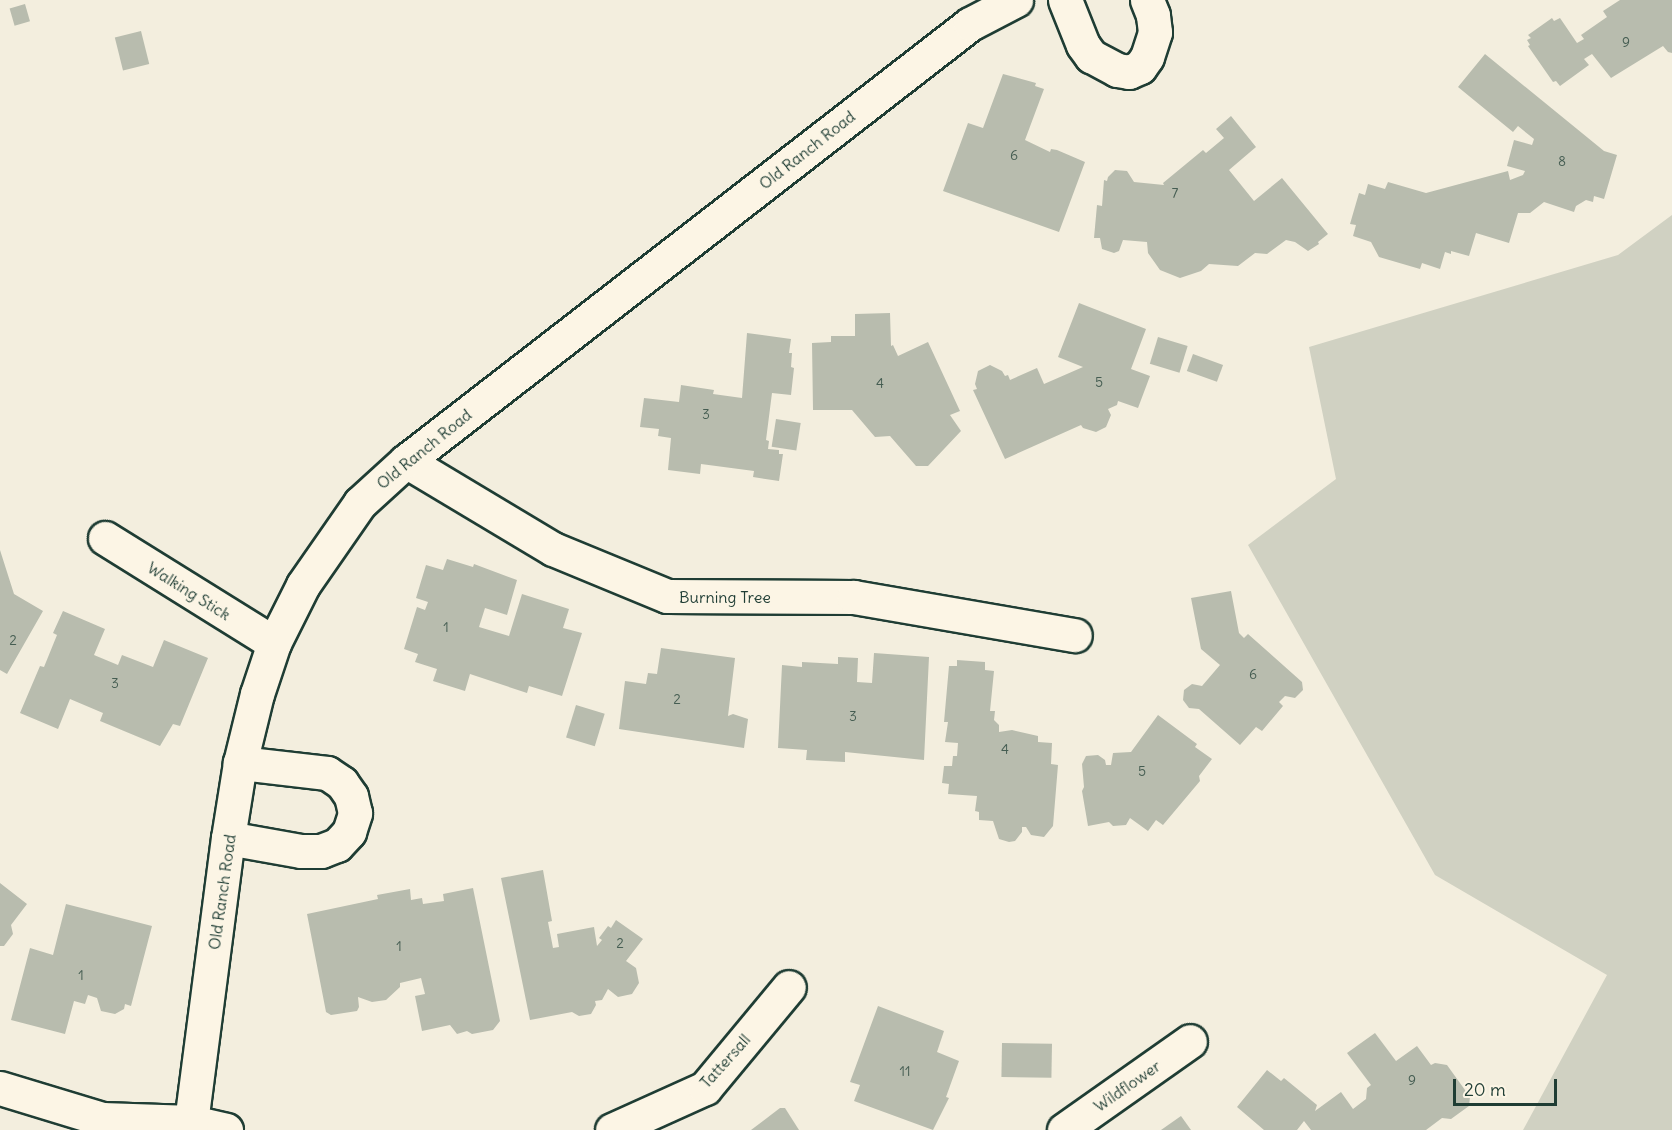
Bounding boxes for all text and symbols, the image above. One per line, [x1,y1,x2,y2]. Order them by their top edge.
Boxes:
house number: 9 [1622,34,1630,50]
street label: Old Ranch Road [755,107,859,193]
house number: 6 [1010,147,1018,163]
house number: 8 [1558,153,1566,169]
house number: 7 [1172,185,1178,201]
house number: 5 [1095,374,1103,390]
house number: 4 [876,375,884,391]
street label: Old Ranch Road [373,405,475,493]
house number: 3 [702,406,710,422]
street label: Walking Stick [144,558,234,624]
street label: Burning Tree [679,587,771,607]
house number: 1 [443,619,449,635]
house number: 2 [9,632,17,648]
house number: 6 [1249,666,1257,682]
house number: 3 [111,675,119,691]
house number: 2 [673,691,681,707]
house number: 3 [849,708,857,724]
house number: 4 [1001,741,1009,757]
house number: 5 [1138,763,1146,779]
street label: Old Ranch Road [204,833,240,951]
house number: 2 [616,935,624,951]
house number: 1 [396,938,402,954]
house number: 1 [78,967,84,983]
street label: Tattersall [696,1030,754,1092]
street label: Wildflower [1090,1056,1164,1116]
house number: 11 [899,1063,911,1079]
scale bar [1456,1067,1560,1105]
house number: 9 [1408,1072,1416,1088]
text: 20 m [1464,1078,1506,1101]

